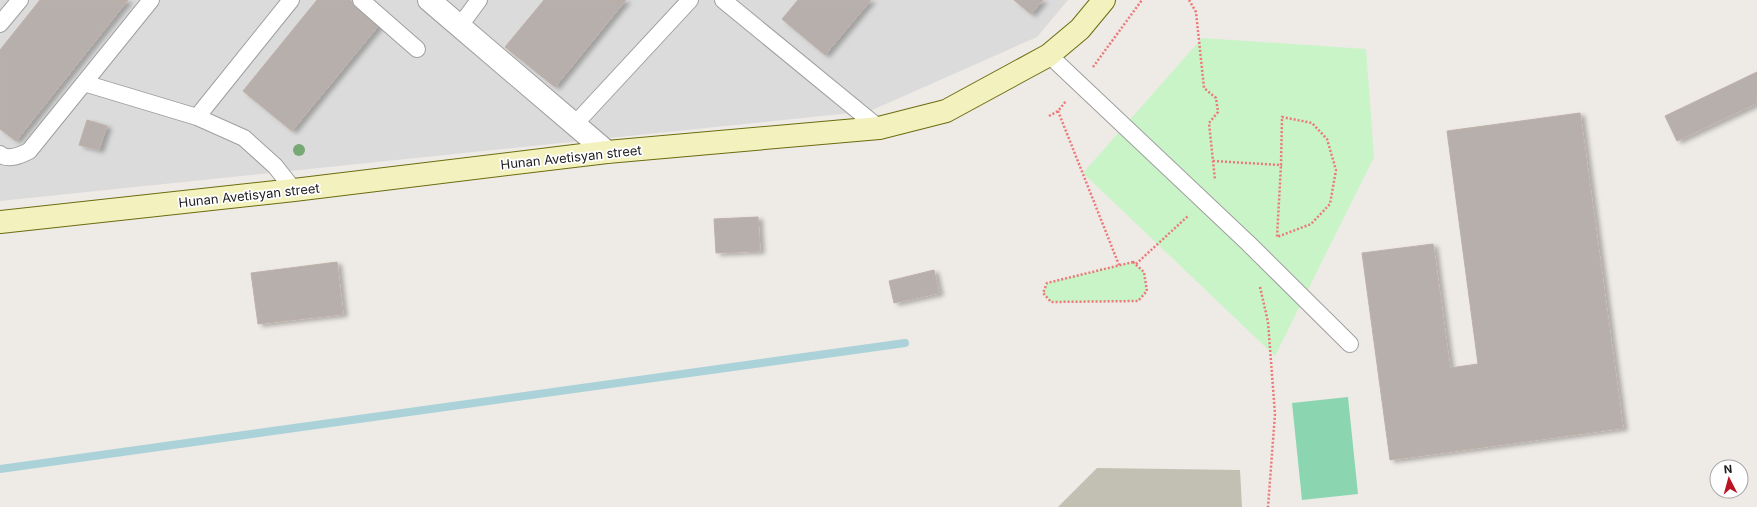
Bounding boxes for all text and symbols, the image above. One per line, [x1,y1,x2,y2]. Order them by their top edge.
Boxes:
street label: Hunan Avetisyan street [500,142,642,172]
street label: Hunan Avetisyan street [178,180,320,210]
north arrow [1709,459,1749,499]
text: N [1723,462,1733,476]

